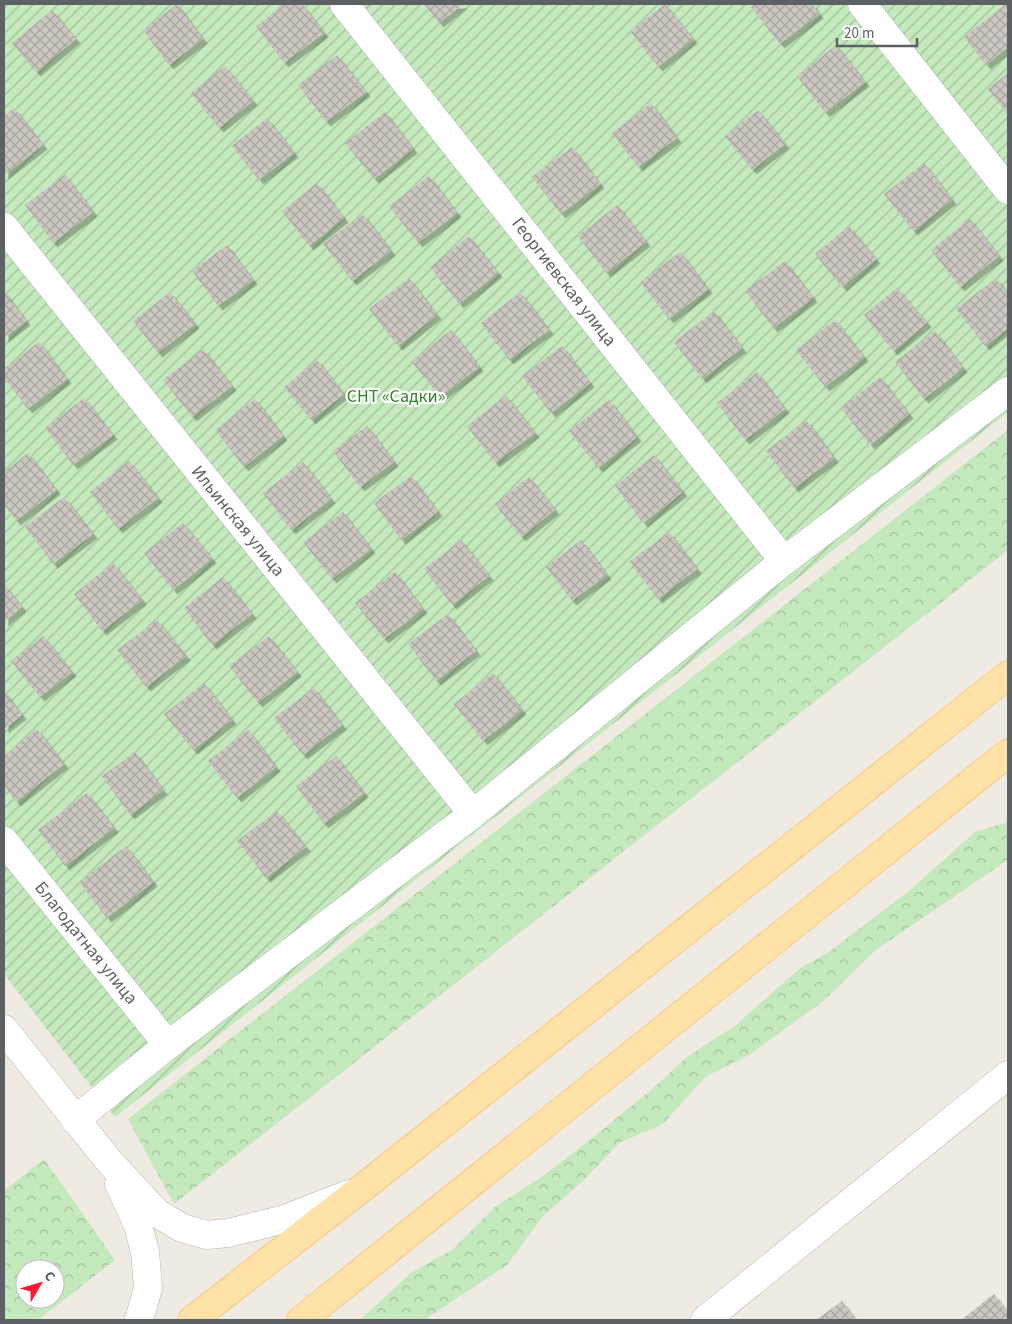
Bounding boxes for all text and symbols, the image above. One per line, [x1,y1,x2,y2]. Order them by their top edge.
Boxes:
scale bar [837,15,917,47]
text: 20 m [844,23,874,44]
street label: Георгиевская улица [506,212,622,352]
park label: СНТ «Садки» [347,384,445,409]
street label: Ильинская улица [185,460,291,582]
street label: Благодатная улица [29,876,143,1010]
north arrow [15,1259,65,1309]
text: С [39,1267,60,1286]

